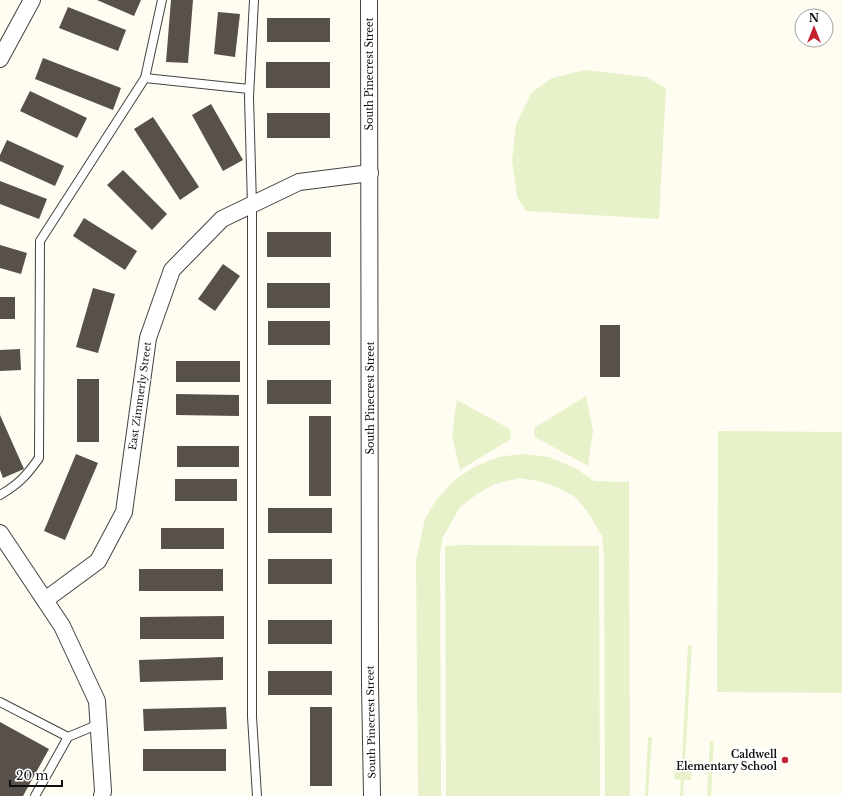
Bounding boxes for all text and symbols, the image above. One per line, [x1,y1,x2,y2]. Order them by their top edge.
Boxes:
north arrow [794,8,834,48]
text: N [809,11,820,25]
street label: South Pinecrest Street [363,17,376,131]
street label: East Zimmerly Street [126,341,154,451]
street label: South Pinecrest Street [364,341,377,455]
street label: South Pinecrest Street [364,665,378,779]
place label: Caldwell Elementary School [676,748,777,773]
marker: Caldwell Elementary School [780,755,790,765]
scale bar [10,762,62,788]
text: 20 m [16,768,48,783]

